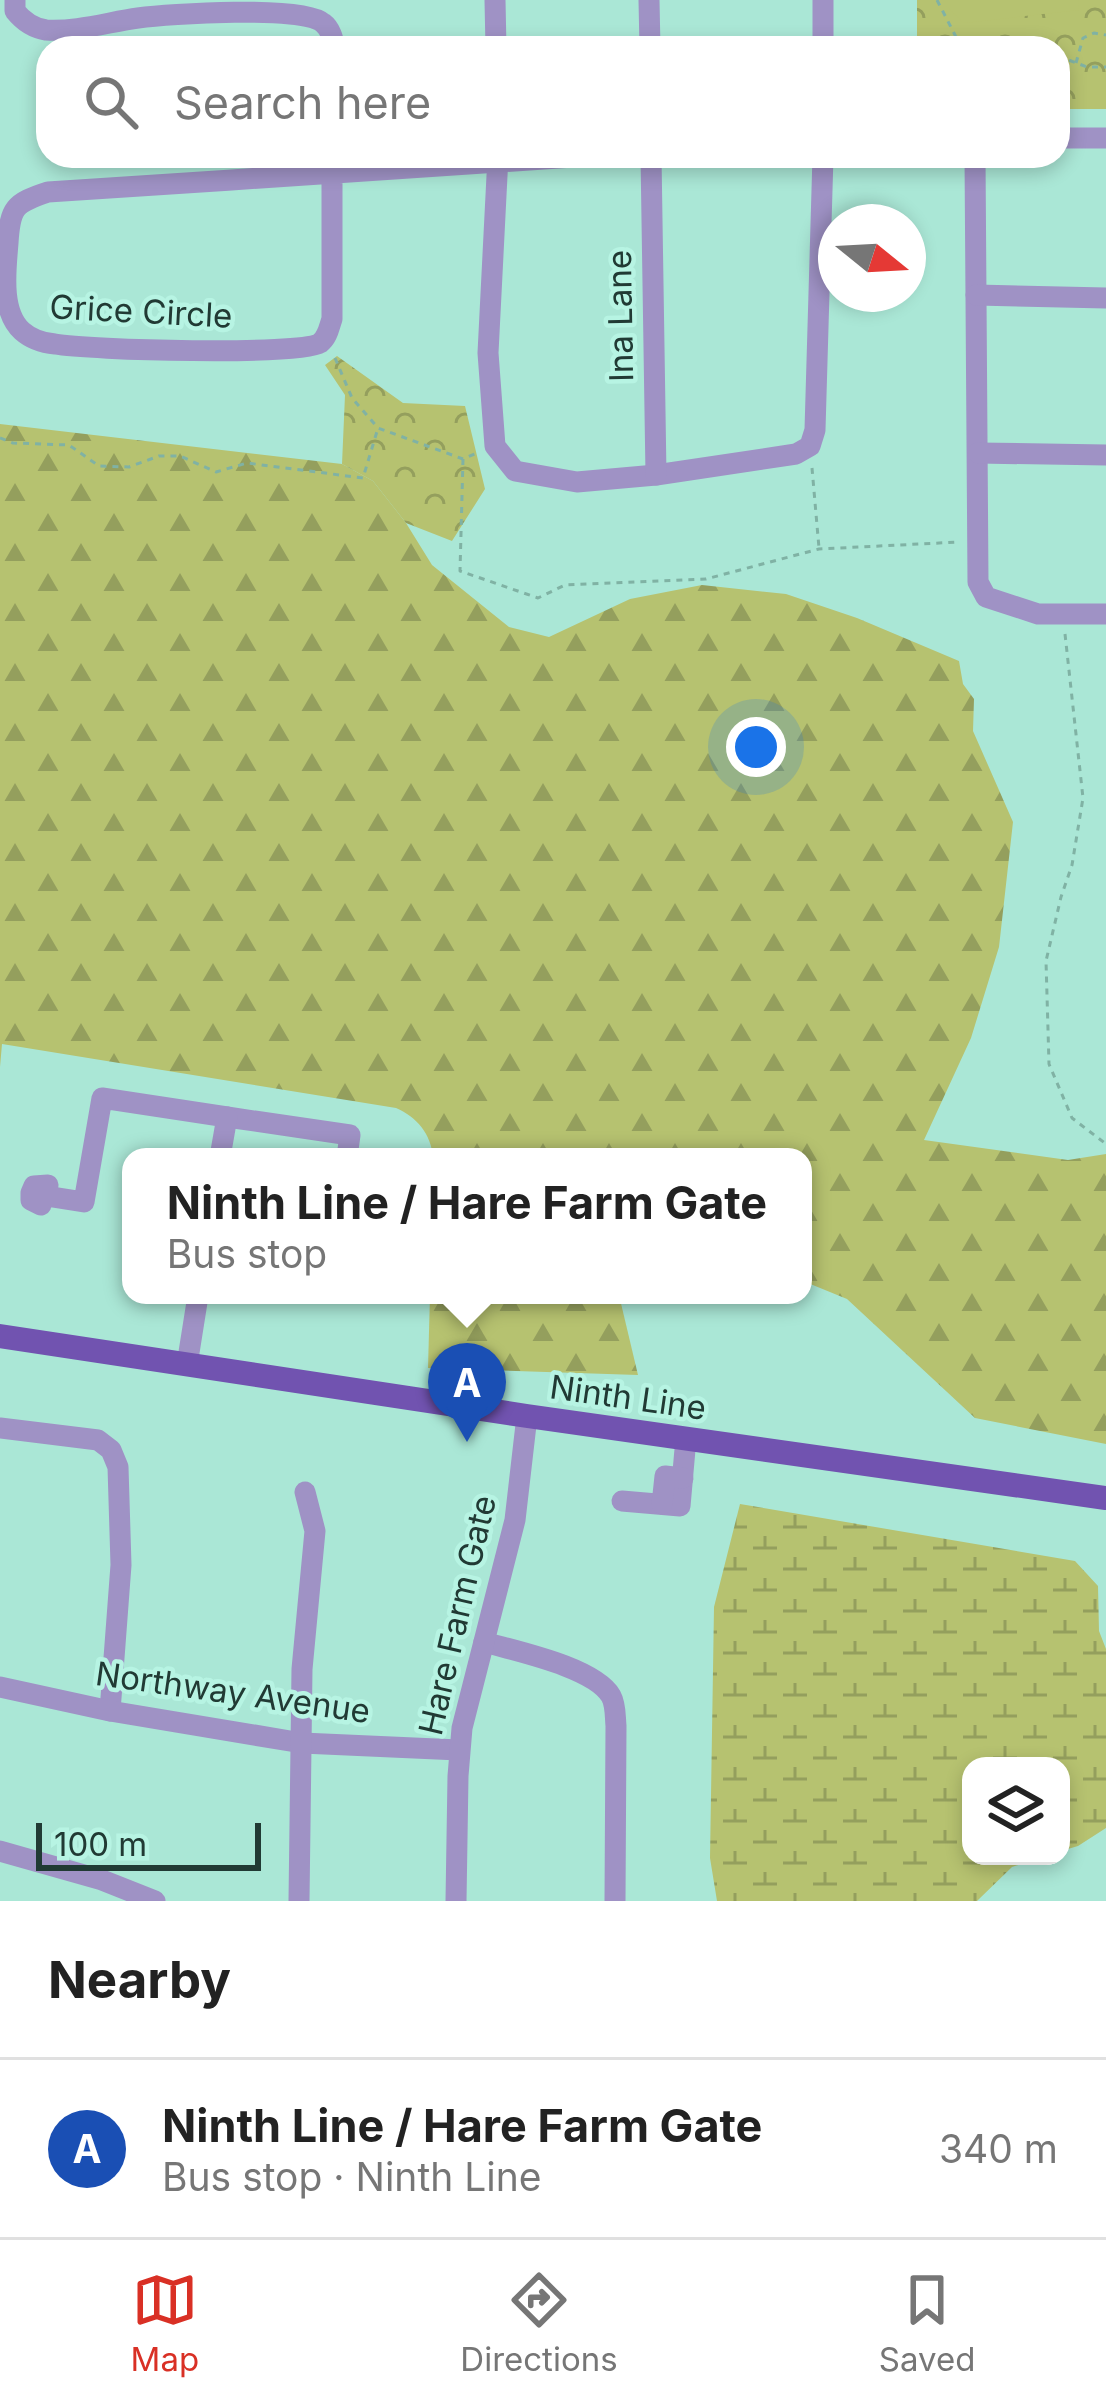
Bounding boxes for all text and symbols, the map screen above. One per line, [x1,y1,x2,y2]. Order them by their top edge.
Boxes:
search box [36,36,1070,168]
icon: search [78,69,144,135]
text: Search here [174,75,431,130]
north arrow [818,204,926,312]
street label: Ina Lane [599,250,641,382]
street label: Grice Circle [49,286,233,336]
your location [726,717,786,777]
popup [122,1148,812,1304]
text: Ninth Line / Hare Farm Gate [167,1175,767,1230]
text: Bus stop [167,1230,327,1277]
pin: A [428,1343,506,1442]
street label: Ninth Line [547,1366,709,1428]
street label: Hare Farm Gate [410,1491,504,1739]
street label: Northway Avenue [93,1653,373,1731]
map controls [962,1757,1070,1865]
button: layers [962,1757,1070,1865]
scale bar [36,1817,261,1870]
text: 100 m [54,1824,147,1864]
text: Nearby [48,1949,231,2010]
text: Ninth Line / Hare Farm Gate [162,2098,762,2153]
text: A [72,2125,102,2172]
text: 340 m [939,2125,1058,2172]
text: Bus stop · Ninth Line [162,2153,541,2200]
tab: Map [131,2267,199,2379]
tab: Directions [460,2267,618,2379]
tab: Saved [879,2267,975,2379]

